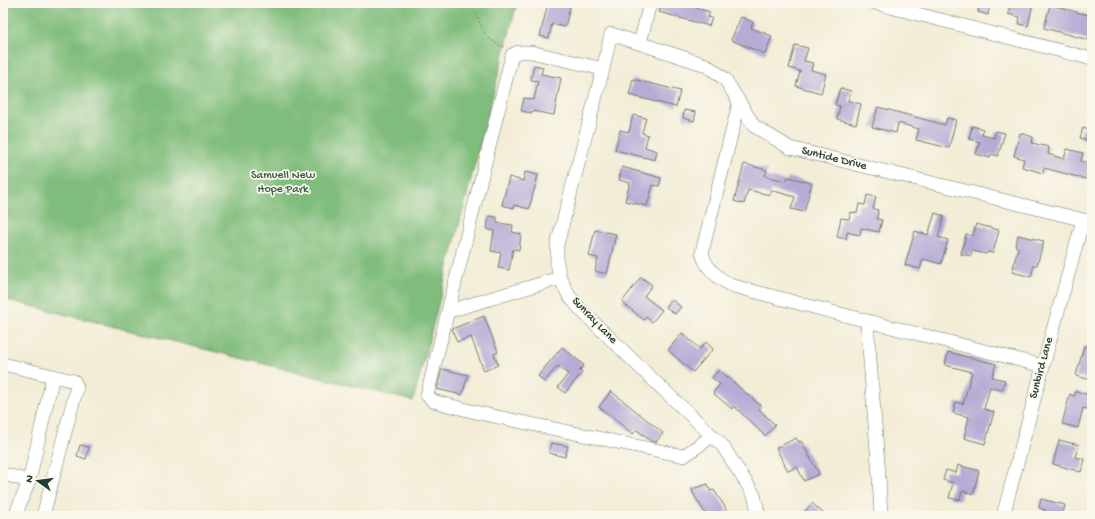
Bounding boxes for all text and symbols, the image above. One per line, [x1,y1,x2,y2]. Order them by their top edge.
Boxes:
street label: Suntide Drive [800,144,869,174]
park label: Samuell New Hope Park [251,169,316,197]
street label: Sunray Lane [568,295,620,348]
street label: Sunbird Lane [1027,335,1057,400]
north arrow [18,461,58,501]
text: N [24,474,37,484]

